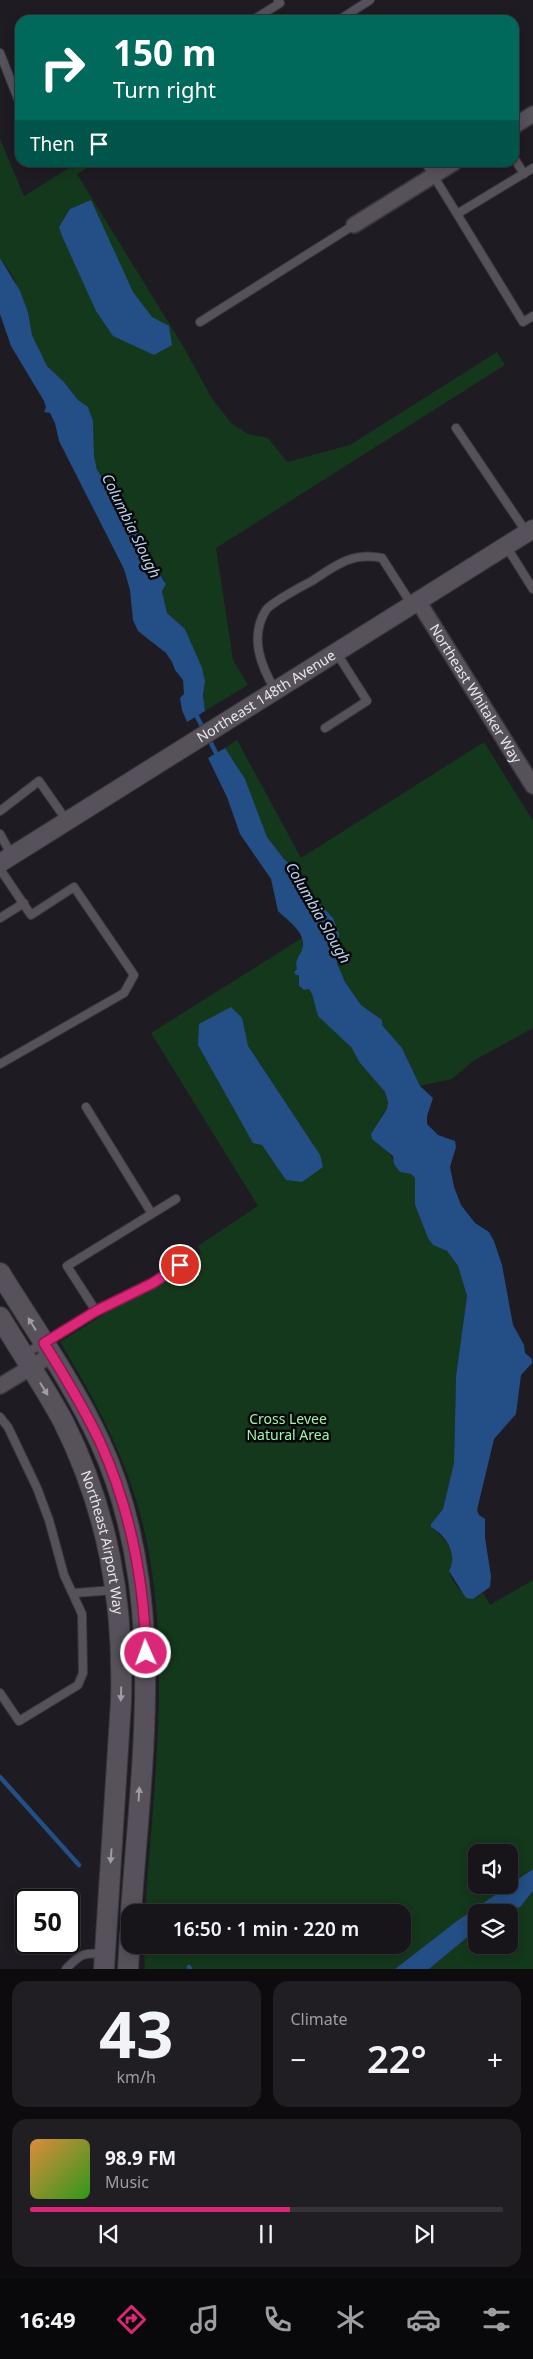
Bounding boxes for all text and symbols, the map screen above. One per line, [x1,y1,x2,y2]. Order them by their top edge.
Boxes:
text: 150 m [113,29,216,76]
icon: right [30,35,95,100]
text: Turn right [113,74,216,104]
icon: arrive [85,130,113,158]
text: Then [30,131,75,157]
water label: Columbia Slough [98,470,166,581]
street label: Northeast Whitaker Way [425,620,527,767]
street label: Northeast 148th Avenue [193,645,339,746]
water label: Columbia Slough [282,858,356,967]
pin [159,1244,201,1286]
icon: arrive [166,1251,194,1279]
one-way arrow [27,1317,36,1330]
one-way arrow [39,1382,49,1395]
park label: Cross Levee Natural Area [246,1409,330,1444]
street label: Northeast Airport Way [77,1468,128,1616]
position arrow [119,1626,171,1678]
one-way arrow [117,1686,125,1702]
one-way arrow [136,1786,144,1802]
map controls [468,1844,518,1954]
button: sound [468,1844,518,1894]
one-way arrow [107,1849,115,1865]
speed limit sign: 50 [15,1889,80,1954]
button: layers [468,1904,518,1954]
text: 16:50 · 1 min · 220 m [173,1916,359,1942]
text: 43 [99,1989,173,2077]
text: Climate [291,2008,348,2030]
text: 22° [367,2032,427,2084]
text: − [291,2040,307,2078]
text: + [487,2040,503,2078]
text: km/h [117,2066,156,2088]
text: 98.9 FM [105,2145,176,2171]
text: Music [105,2171,149,2193]
icon: previous [95,2220,123,2248]
icon: pause [252,2220,280,2248]
icon: next [410,2220,438,2248]
icon: directions [114,2302,149,2337]
icon: music [187,2302,222,2337]
icon: phone [260,2302,295,2337]
icon: climate [333,2302,368,2337]
icon: car [406,2302,441,2337]
icon: filters [479,2302,514,2337]
text: 16:49 [19,2304,76,2334]

